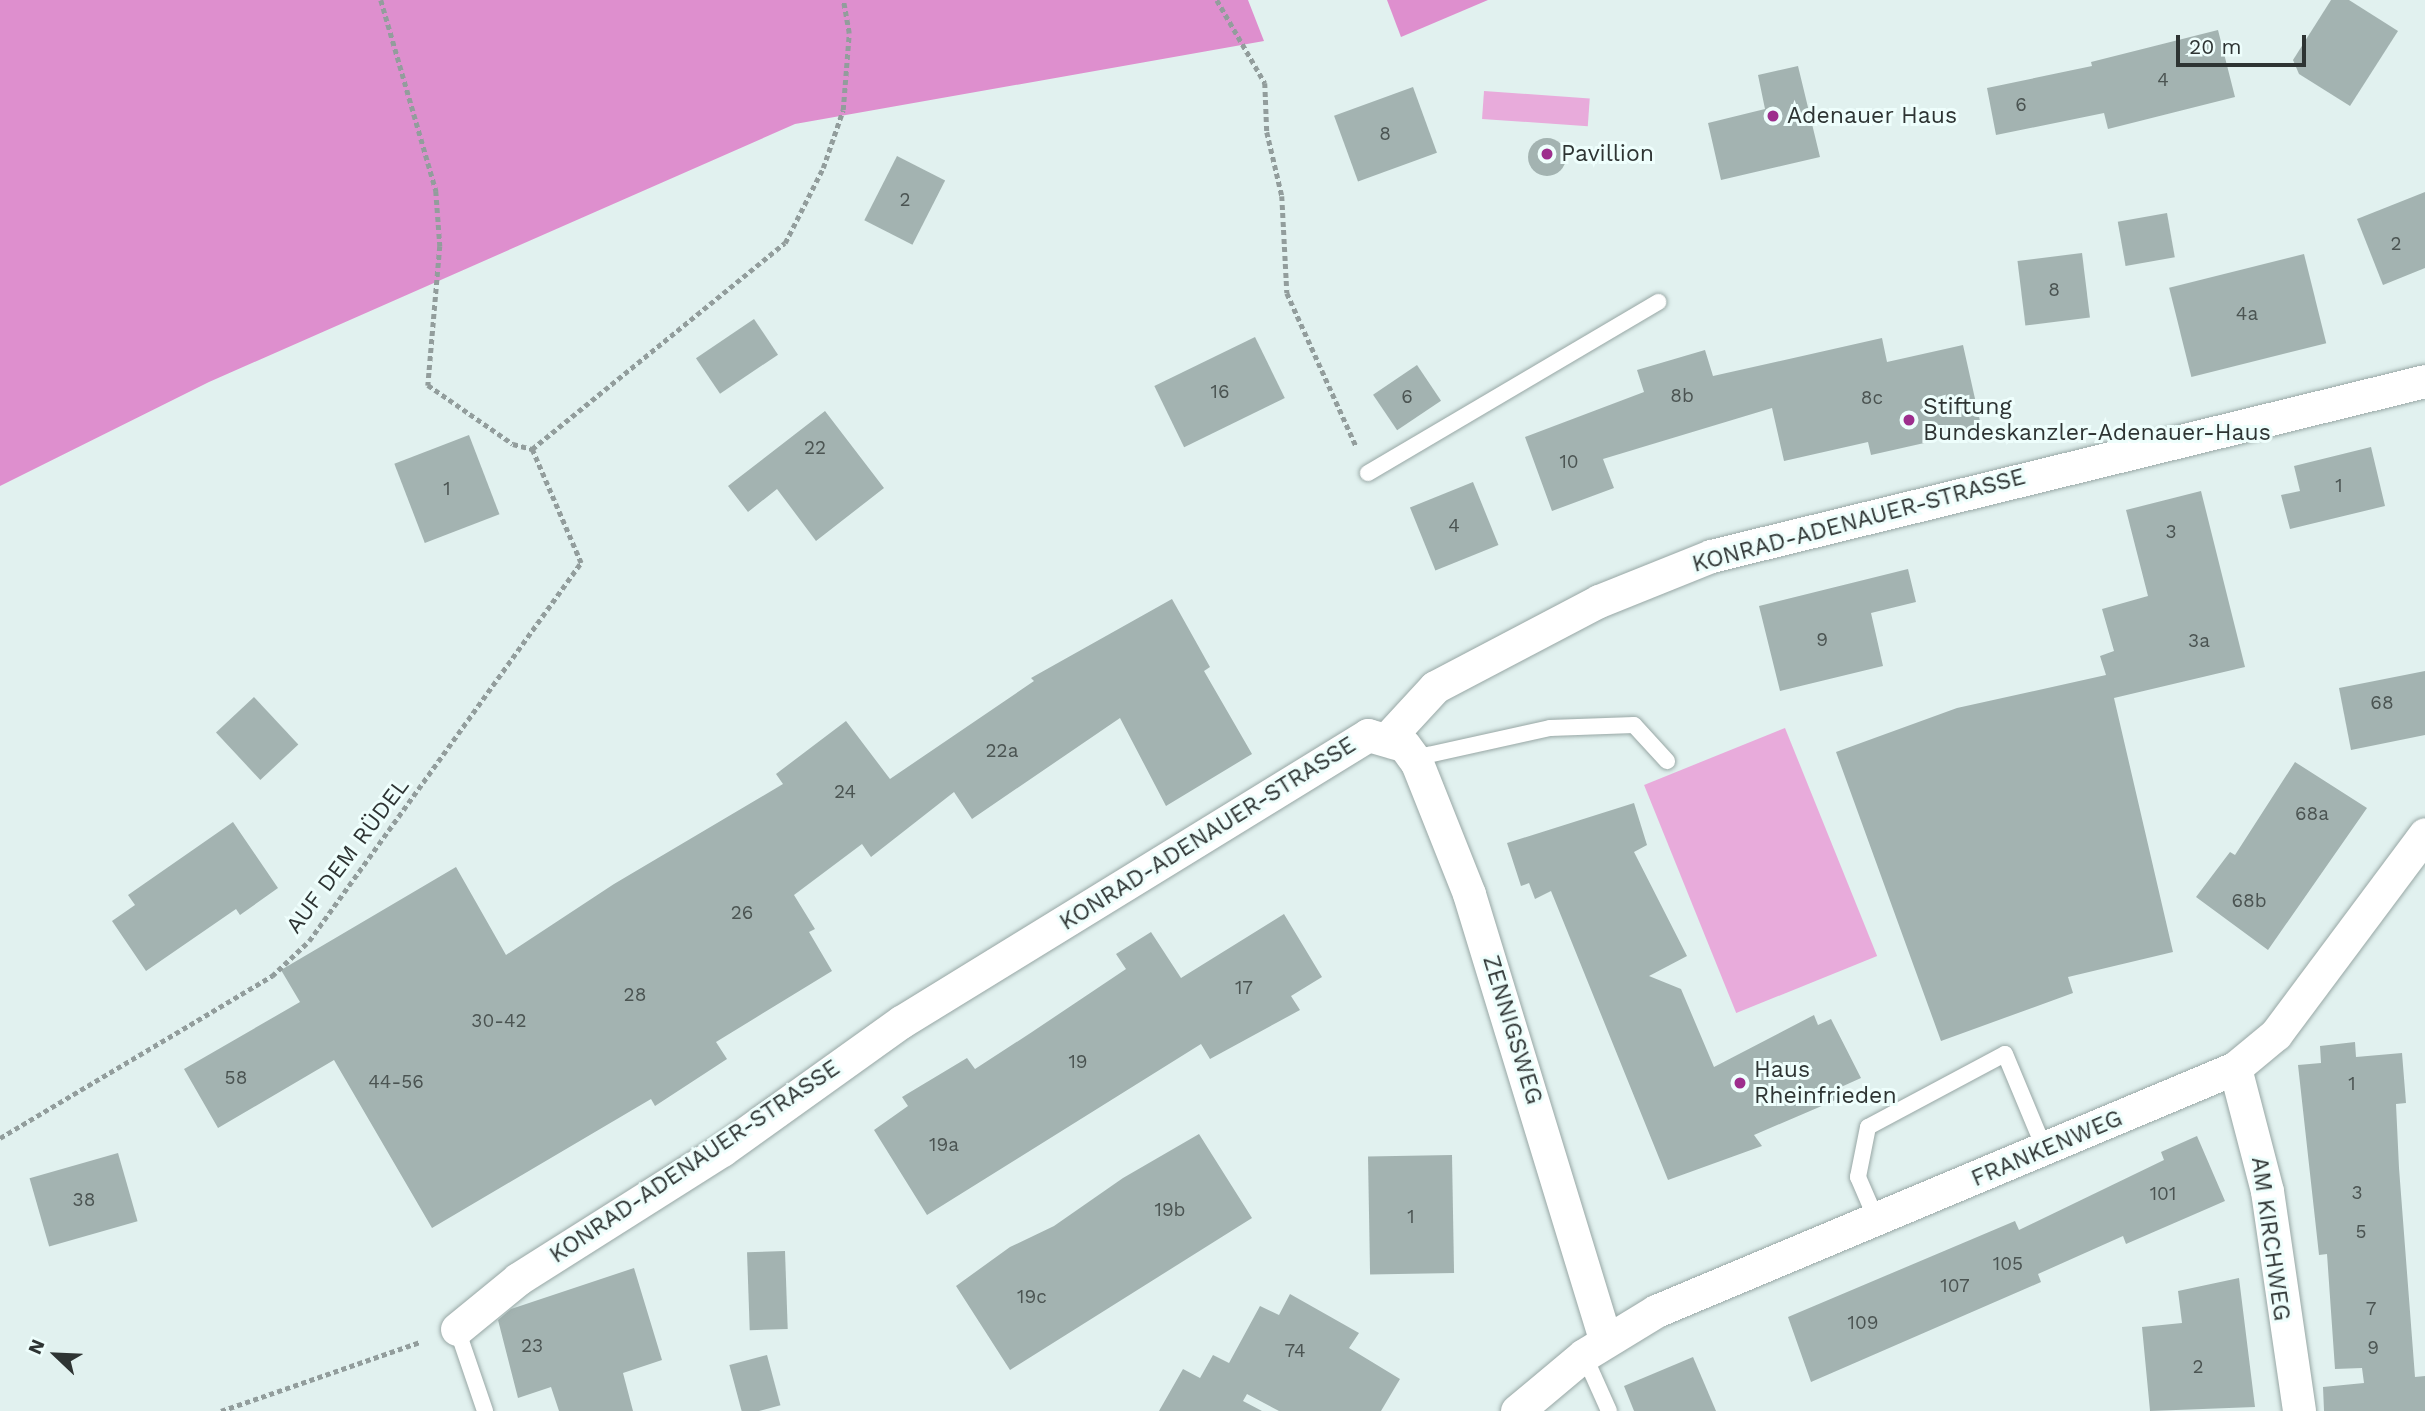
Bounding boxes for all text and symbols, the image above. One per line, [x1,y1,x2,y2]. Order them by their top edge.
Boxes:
scale bar [2180,21,2310,65]
text: 20 m [2189,34,2241,59]
house number: 4 [2157,69,2169,91]
house number: 6 [2015,94,2027,116]
place label: Adenauer Haus [1787,102,1958,130]
marker: Adenauer Haus [1765,108,1781,124]
house number: 8 [1379,123,1391,145]
place label: Pavillion [1561,140,1654,168]
marker: Pavillion [1539,146,1555,162]
house number: 2 [899,189,911,211]
house number: 2 [2390,233,2402,255]
house number: 8 [2048,279,2060,301]
house number: 4a [2236,303,2258,325]
house number: 16 [1211,381,1229,403]
house number: 8b [1670,385,1694,407]
house number: 6 [1401,386,1413,408]
house number: 8c [1861,387,1883,409]
place label: Stiftung Bundeskanzler-Adenauer-Haus [1923,393,2271,447]
marker: Stiftung Bundeskanzler-Adenauer-Haus [1901,412,1917,428]
house number: 22 [804,437,826,459]
house number: 10 [1559,451,1579,473]
street label: KONRAD-ADENAUER-STRASSE [1689,463,2029,579]
house number: 1 [2335,475,2343,497]
house number: 1 [443,478,451,500]
house number: 4 [1448,515,1460,537]
house number: 3 [2165,521,2177,543]
house number: 9 [1816,629,1828,651]
house number: 3a [2188,630,2210,652]
house number: 68 [2370,692,2394,714]
street label: KONRAD-ADENAUER-STRASSE [1055,731,1361,937]
house number: 22a [986,740,1018,762]
street label: AUF DEM RÜDEL [280,773,416,939]
house number: 24 [834,781,856,803]
house number: 68a [2295,803,2329,825]
house number: 68b [2231,890,2267,912]
house number: 26 [731,902,753,924]
street label: ZENNIGSWEG [1476,952,1548,1108]
house number: 17 [1235,977,1253,999]
house number: 28 [624,984,646,1006]
house number: 30-42 [471,1010,527,1032]
house number: 19 [1068,1051,1088,1073]
street label: KONRAD-ADENAUER-STRASSE [545,1054,845,1270]
place label: Haus Rheinfrieden [1754,1056,1897,1110]
house number: 58 [225,1067,247,1089]
house number: 44-56 [368,1071,424,1093]
house number: 1 [2348,1073,2356,1095]
marker: Haus Rheinfrieden [1732,1075,1748,1091]
street label: FRANKENWEG [1967,1105,2127,1193]
house number: 19a [929,1134,959,1156]
street label: AM KIRCHWEG [2245,1155,2295,1323]
house number: 3 [2351,1182,2363,1204]
house number: 101 [2150,1183,2176,1205]
house number: 38 [73,1189,95,1211]
house number: 19b [1154,1199,1186,1221]
house number: 1 [1407,1206,1415,1228]
house number: 5 [2355,1221,2367,1243]
house number: 105 [1993,1253,2023,1275]
house number: 107 [1940,1275,1970,1297]
house number: 19c [1017,1286,1047,1308]
house number: 7 [2366,1298,2376,1320]
house number: 109 [1848,1312,1878,1334]
north arrow [21,1320,91,1390]
house number: 23 [521,1335,543,1357]
text: N [23,1336,50,1358]
house number: 9 [2367,1337,2379,1359]
house number: 74 [1285,1340,1305,1362]
house number: 2 [2192,1356,2204,1378]

